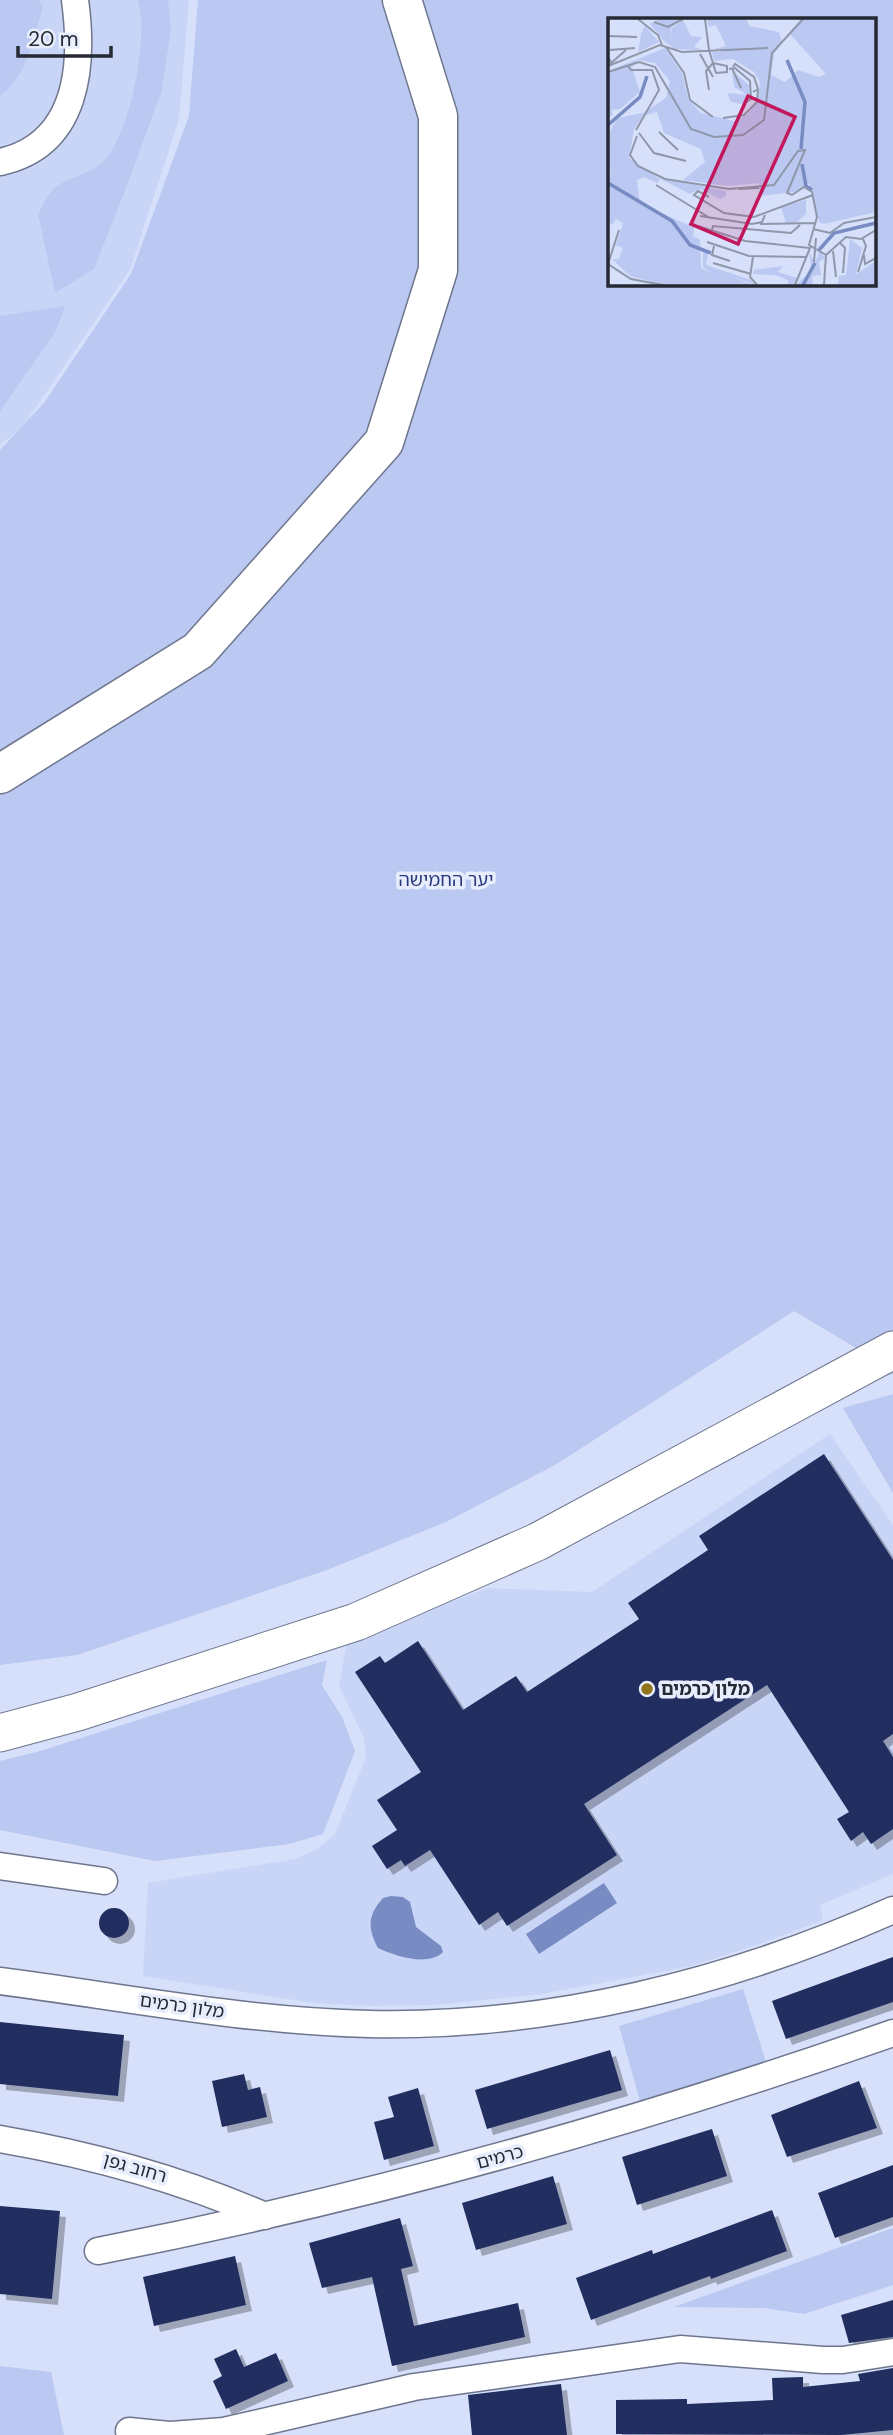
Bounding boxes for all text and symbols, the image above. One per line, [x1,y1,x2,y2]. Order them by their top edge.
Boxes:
scale bar [18,14,110,58]
inset map [608,18,876,285]
text: 20 m [28,25,79,53]
park label: יער החמישה [398,868,494,892]
place label: מלון כרמים [661,1677,750,1701]
marker: מלון כרמים [639,1681,655,1697]
street label: מלון כרמים [138,1988,226,2024]
street label: כרמים [474,2139,526,2175]
street label: רחוב גפן [101,2148,169,2188]

